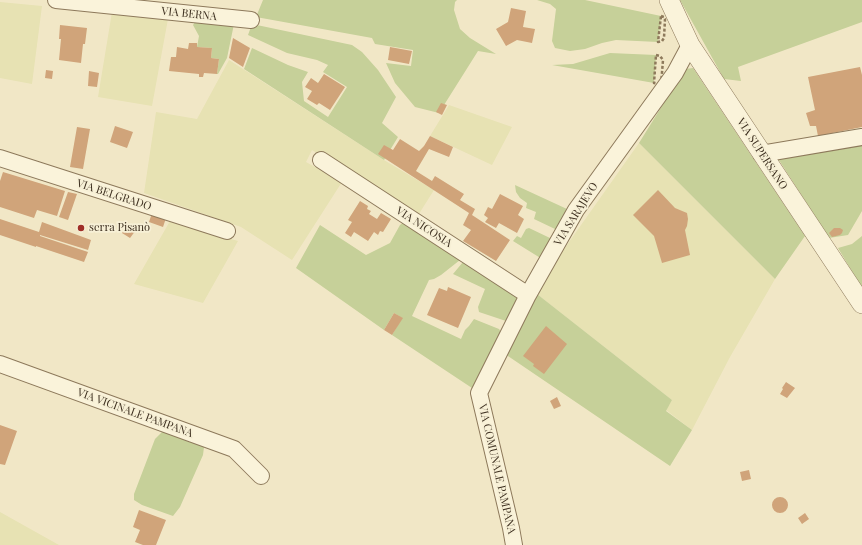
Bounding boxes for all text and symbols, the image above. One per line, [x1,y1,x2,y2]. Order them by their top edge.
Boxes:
street label: VIA BERNA [161,5,217,23]
street label: VIA SUPERSANO [734,116,790,192]
street label: VIA BELGRADO [75,177,153,213]
street label: VIA SARAJEVO [551,180,601,248]
street label: VIA NICOSIA [394,204,454,250]
place label: serra Pisanò [89,221,150,235]
marker: serra Pisanò [76,223,86,233]
street label: VIA VICINALE PAMPANA [75,386,195,440]
street label: VIA COMUNALE PAMPANA [476,403,518,535]

